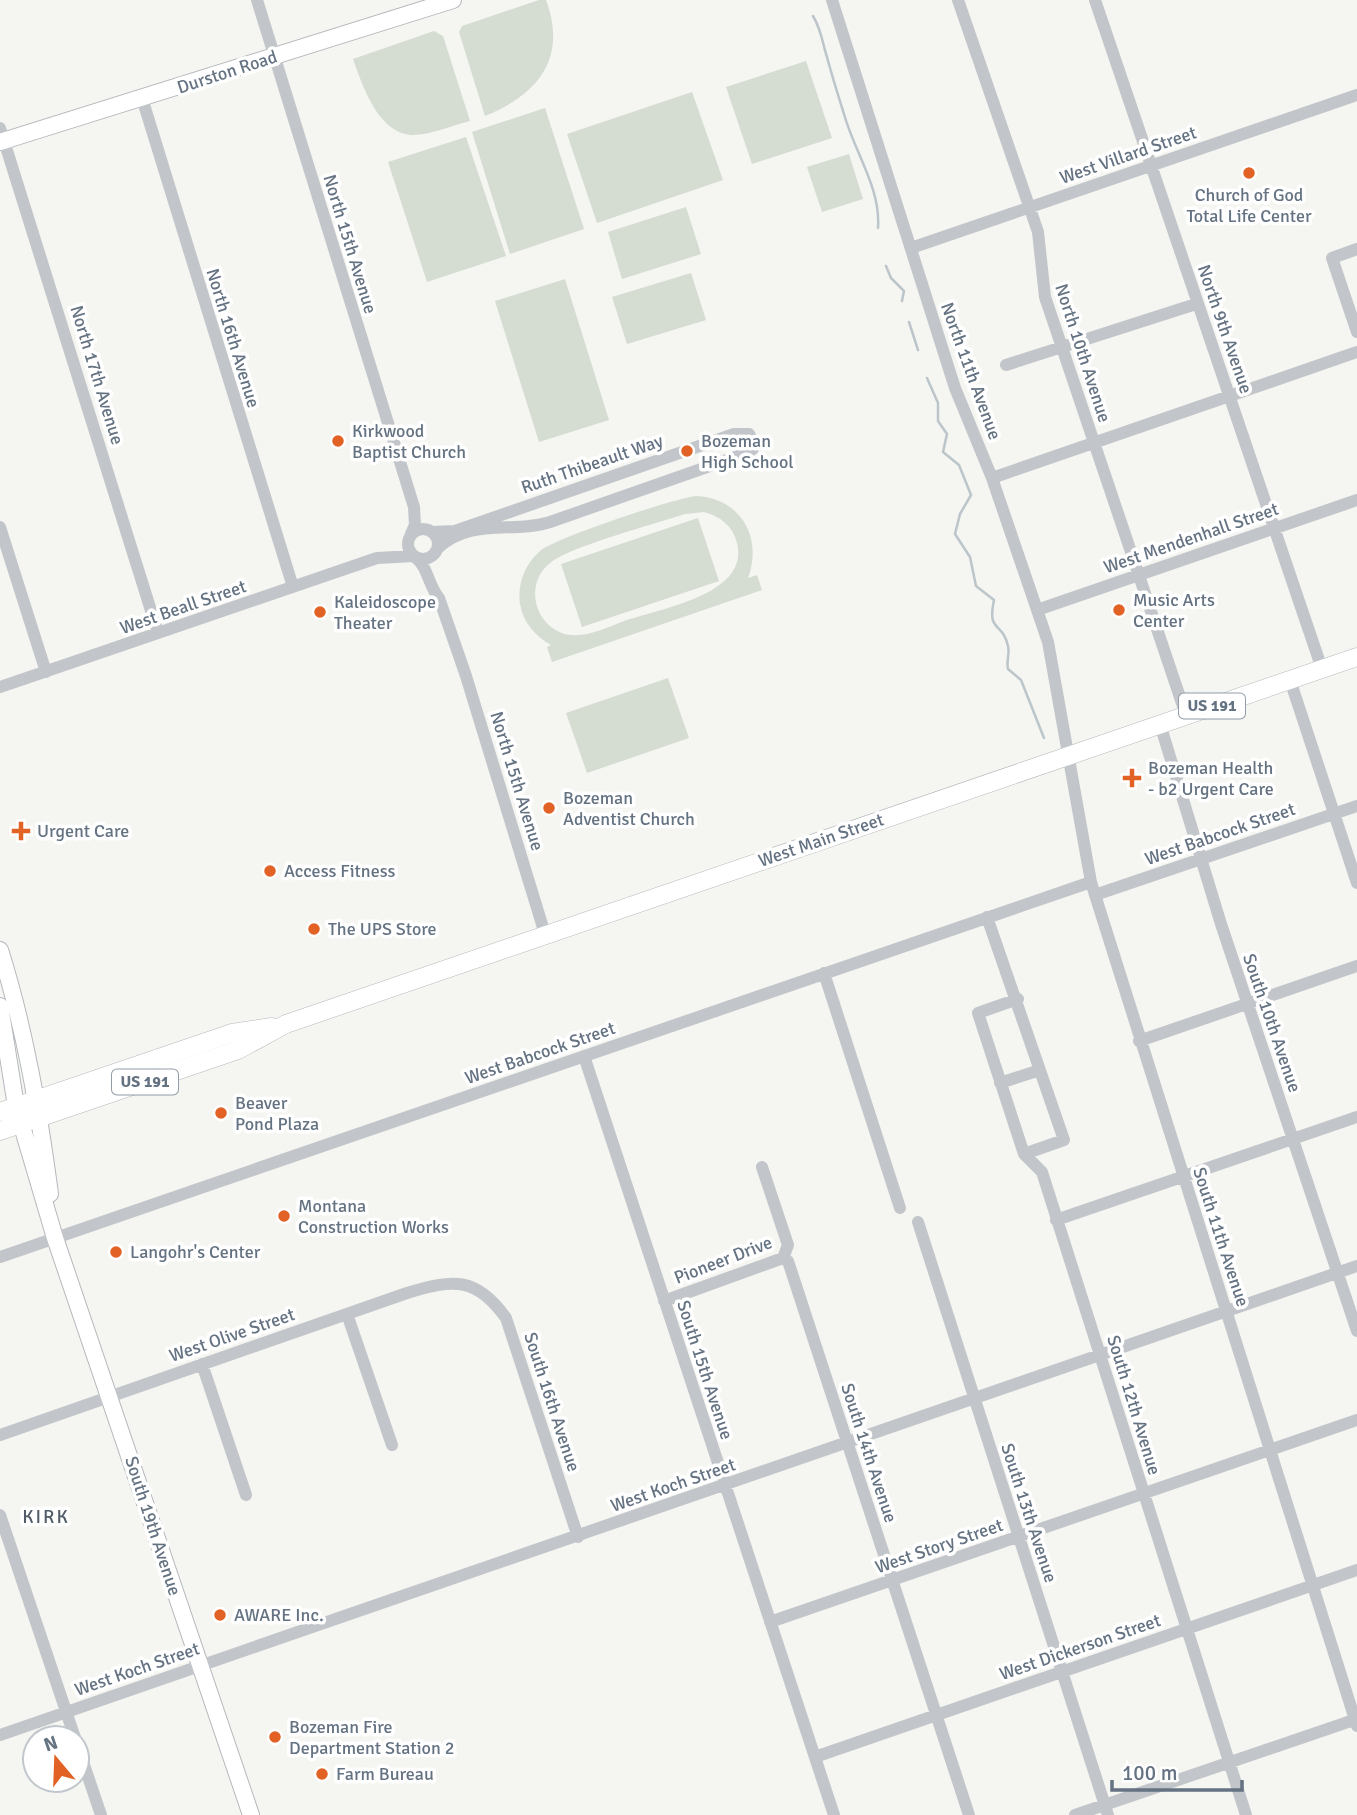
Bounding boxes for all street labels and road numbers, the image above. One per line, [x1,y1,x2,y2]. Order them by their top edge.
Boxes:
street label: Durston Road [174,45,280,99]
street label: West Villard Street [1057,121,1199,189]
street label: North 15th Avenue [318,172,382,316]
street label: North 9th Avenue [1193,262,1257,396]
street label: North 16th Avenue [201,266,265,410]
street label: North 10th Avenue [1050,281,1116,425]
street label: North 11th Avenue [936,299,1006,443]
street label: North 17th Avenue [65,303,129,447]
street label: Ruth Thibeault Way [518,429,666,499]
street label: West Mendenhall Street [1101,498,1281,578]
street label: West Beall Street [117,575,249,639]
road number: US 191 [1179,694,1245,719]
street label: North 15th Avenue [485,709,549,853]
street label: West Babcock Street [1142,798,1298,870]
street label: West Main Street [755,808,887,872]
street label: South 10th Avenue [1238,951,1306,1095]
street label: West Babcock Street [462,1017,618,1089]
road number: US 191 [112,1070,178,1094]
street label: South 11th Avenue [1188,1165,1254,1309]
street label: Pioneer Drive [671,1231,775,1289]
street label: South 15th Avenue [672,1298,738,1442]
street label: West Olive Street [166,1303,298,1367]
street label: South 16th Avenue [519,1330,585,1474]
street label: South 12th Avenue [1102,1332,1166,1478]
street label: South 14th Avenue [836,1381,902,1525]
street label: South 13th Avenue [996,1441,1062,1585]
street label: West Koch Street [608,1453,738,1517]
street label: South 19th Avenue [120,1454,186,1598]
street label: West Story Street [872,1514,1006,1578]
street label: West Dickerson Street [997,1609,1163,1685]
street label: West Koch Street [72,1637,202,1701]

